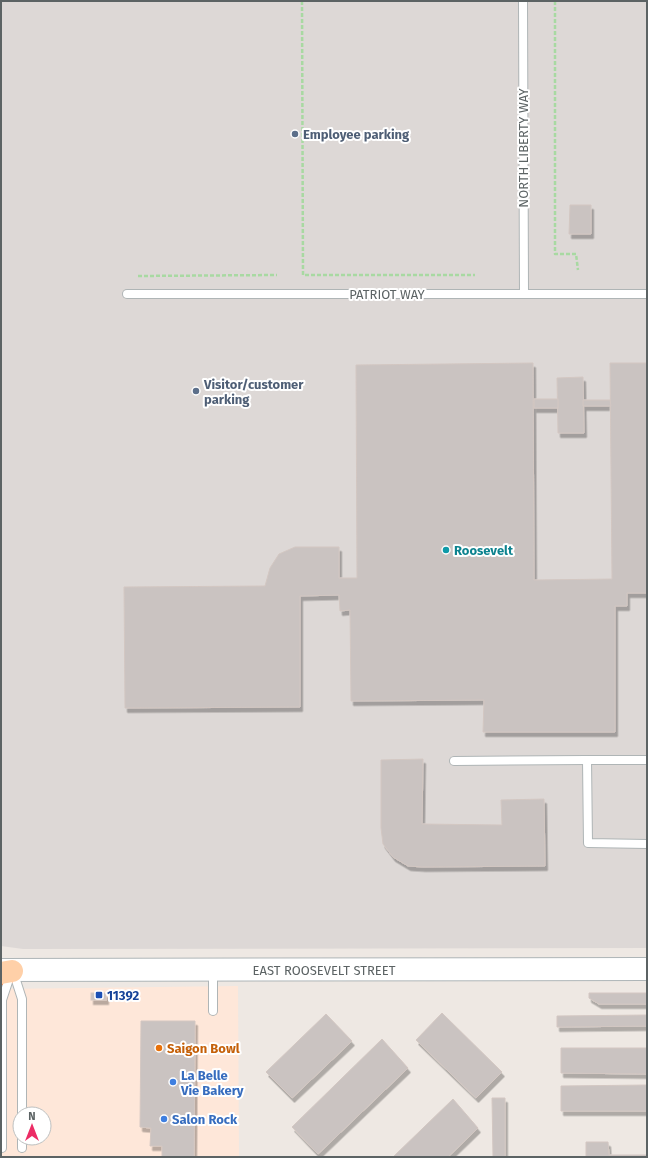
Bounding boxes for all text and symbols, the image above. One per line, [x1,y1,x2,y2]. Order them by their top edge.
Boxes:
street label: NORTH LIBERTY WAY [516,88,531,208]
place label: Employee parking [303,127,410,142]
marker: Employee parking [290,129,300,139]
street label: PATRIOT WAY [349,287,426,302]
place label: Visitor/customer parking [203,377,304,407]
marker: Visitor/customer parking [191,386,201,396]
place label: Roosevelt [454,543,514,558]
marker: Roosevelt [441,545,451,555]
street label: EAST ROOSEVELT STREET [253,963,396,978]
place label: 11392 [107,988,139,1003]
marker: 11392 [94,990,104,1000]
place label: Saigon Bowl [167,1041,240,1056]
marker: Saigon Bowl [154,1043,164,1053]
place label: La Belle Vie Bakery [180,1068,244,1098]
marker: La Belle Vie Bakery [168,1077,178,1087]
north arrow [12,1106,52,1146]
text: N [28,1110,36,1123]
place label: Salon Rock [172,1112,238,1127]
marker: Salon Rock [159,1114,169,1124]

